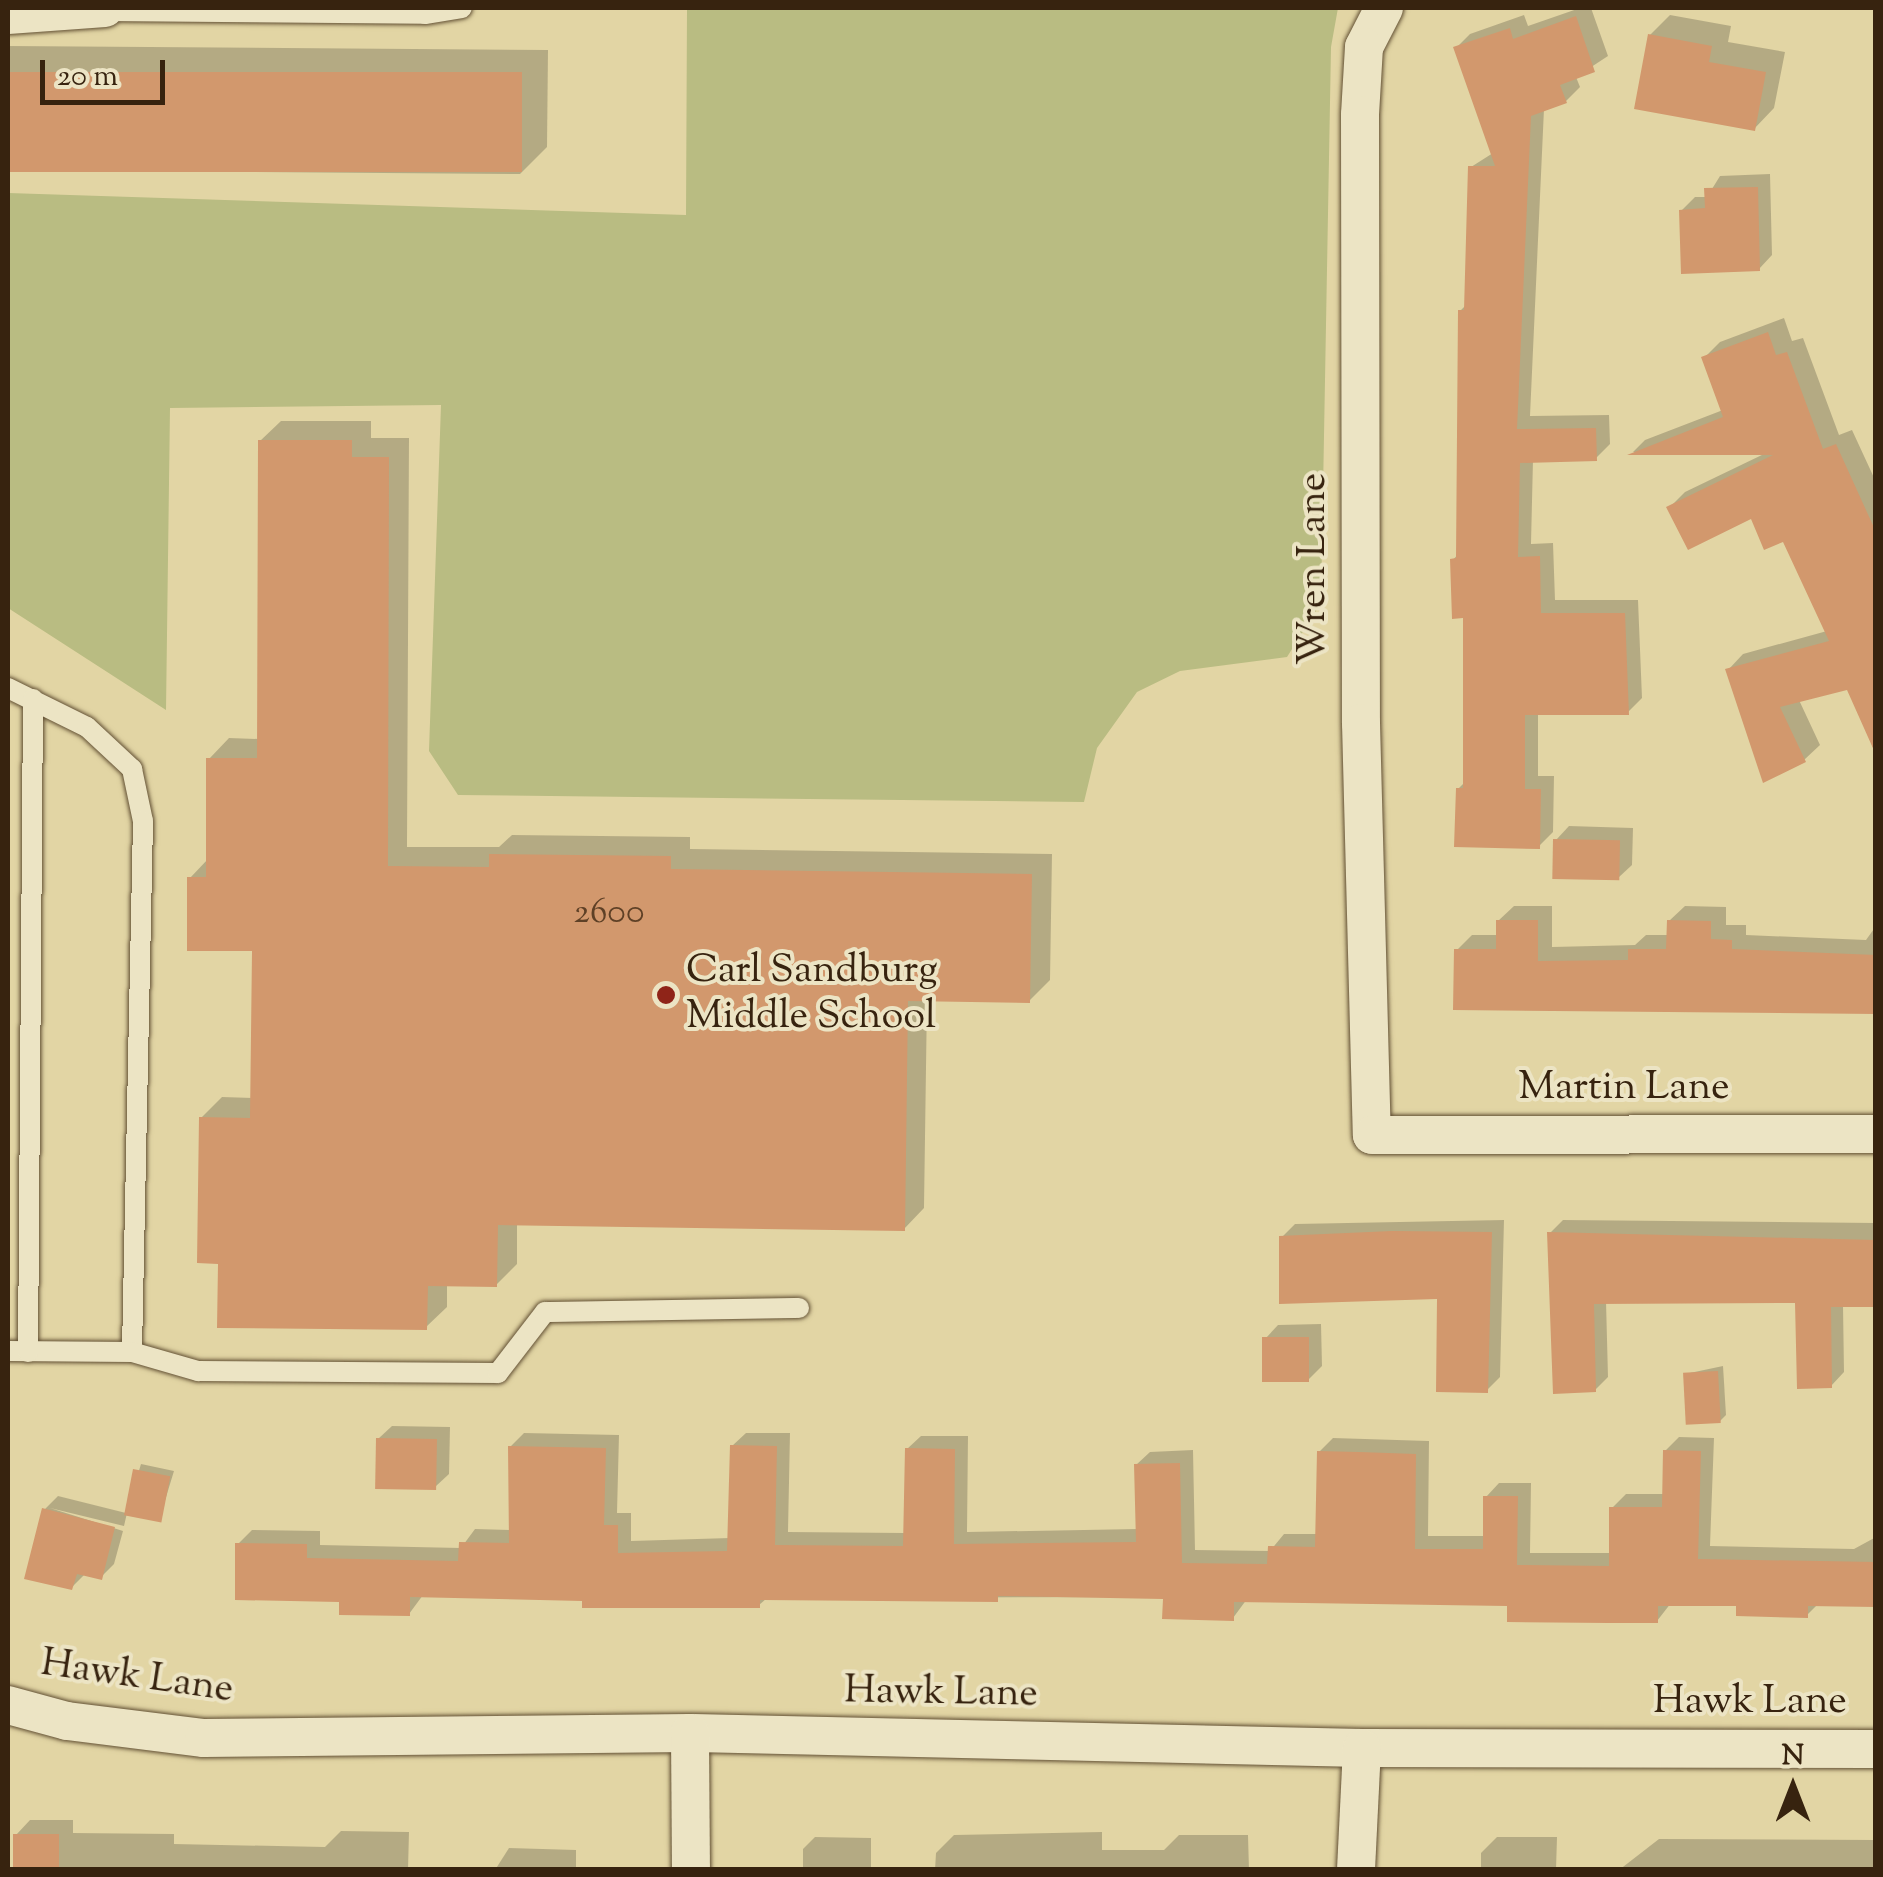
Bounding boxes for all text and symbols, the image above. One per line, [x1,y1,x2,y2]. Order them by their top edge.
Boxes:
scale bar [45,40,170,102]
text: 20 m [57,56,118,99]
street label: Wren Lane [1291,473,1339,665]
house number: 2600 [574,893,644,935]
place label: Carl Sandburg Middle School [686,948,938,1042]
marker: Carl Sandburg Middle School [655,984,677,1006]
street label: Martin Lane [1518,1065,1730,1113]
street label: Hawk Lane [38,1641,236,1715]
street label: Hawk Lane [844,1668,1038,1720]
street label: Hawk Lane [1653,1679,1847,1727]
north arrow [1743,1737,1843,1837]
text: N [1782,1737,1804,1777]

